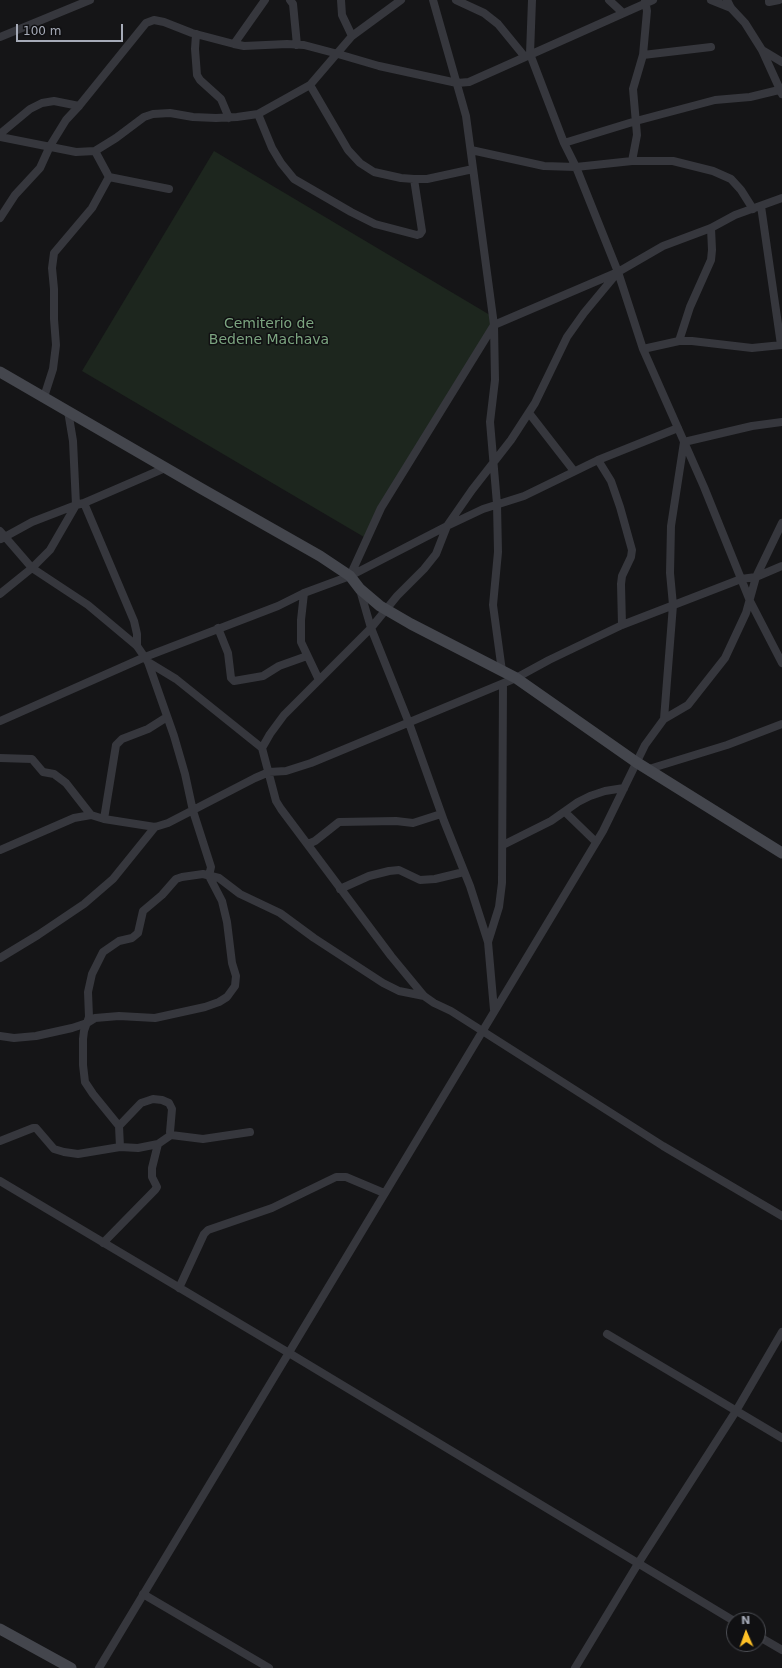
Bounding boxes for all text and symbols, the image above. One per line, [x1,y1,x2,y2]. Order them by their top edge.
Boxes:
scale bar [18,16,125,42]
text: 100 m [23,24,61,38]
park label: Cemiterio de Bedene Machava [209,316,329,348]
north arrow [726,1612,766,1652]
text: N [741,1614,750,1627]

